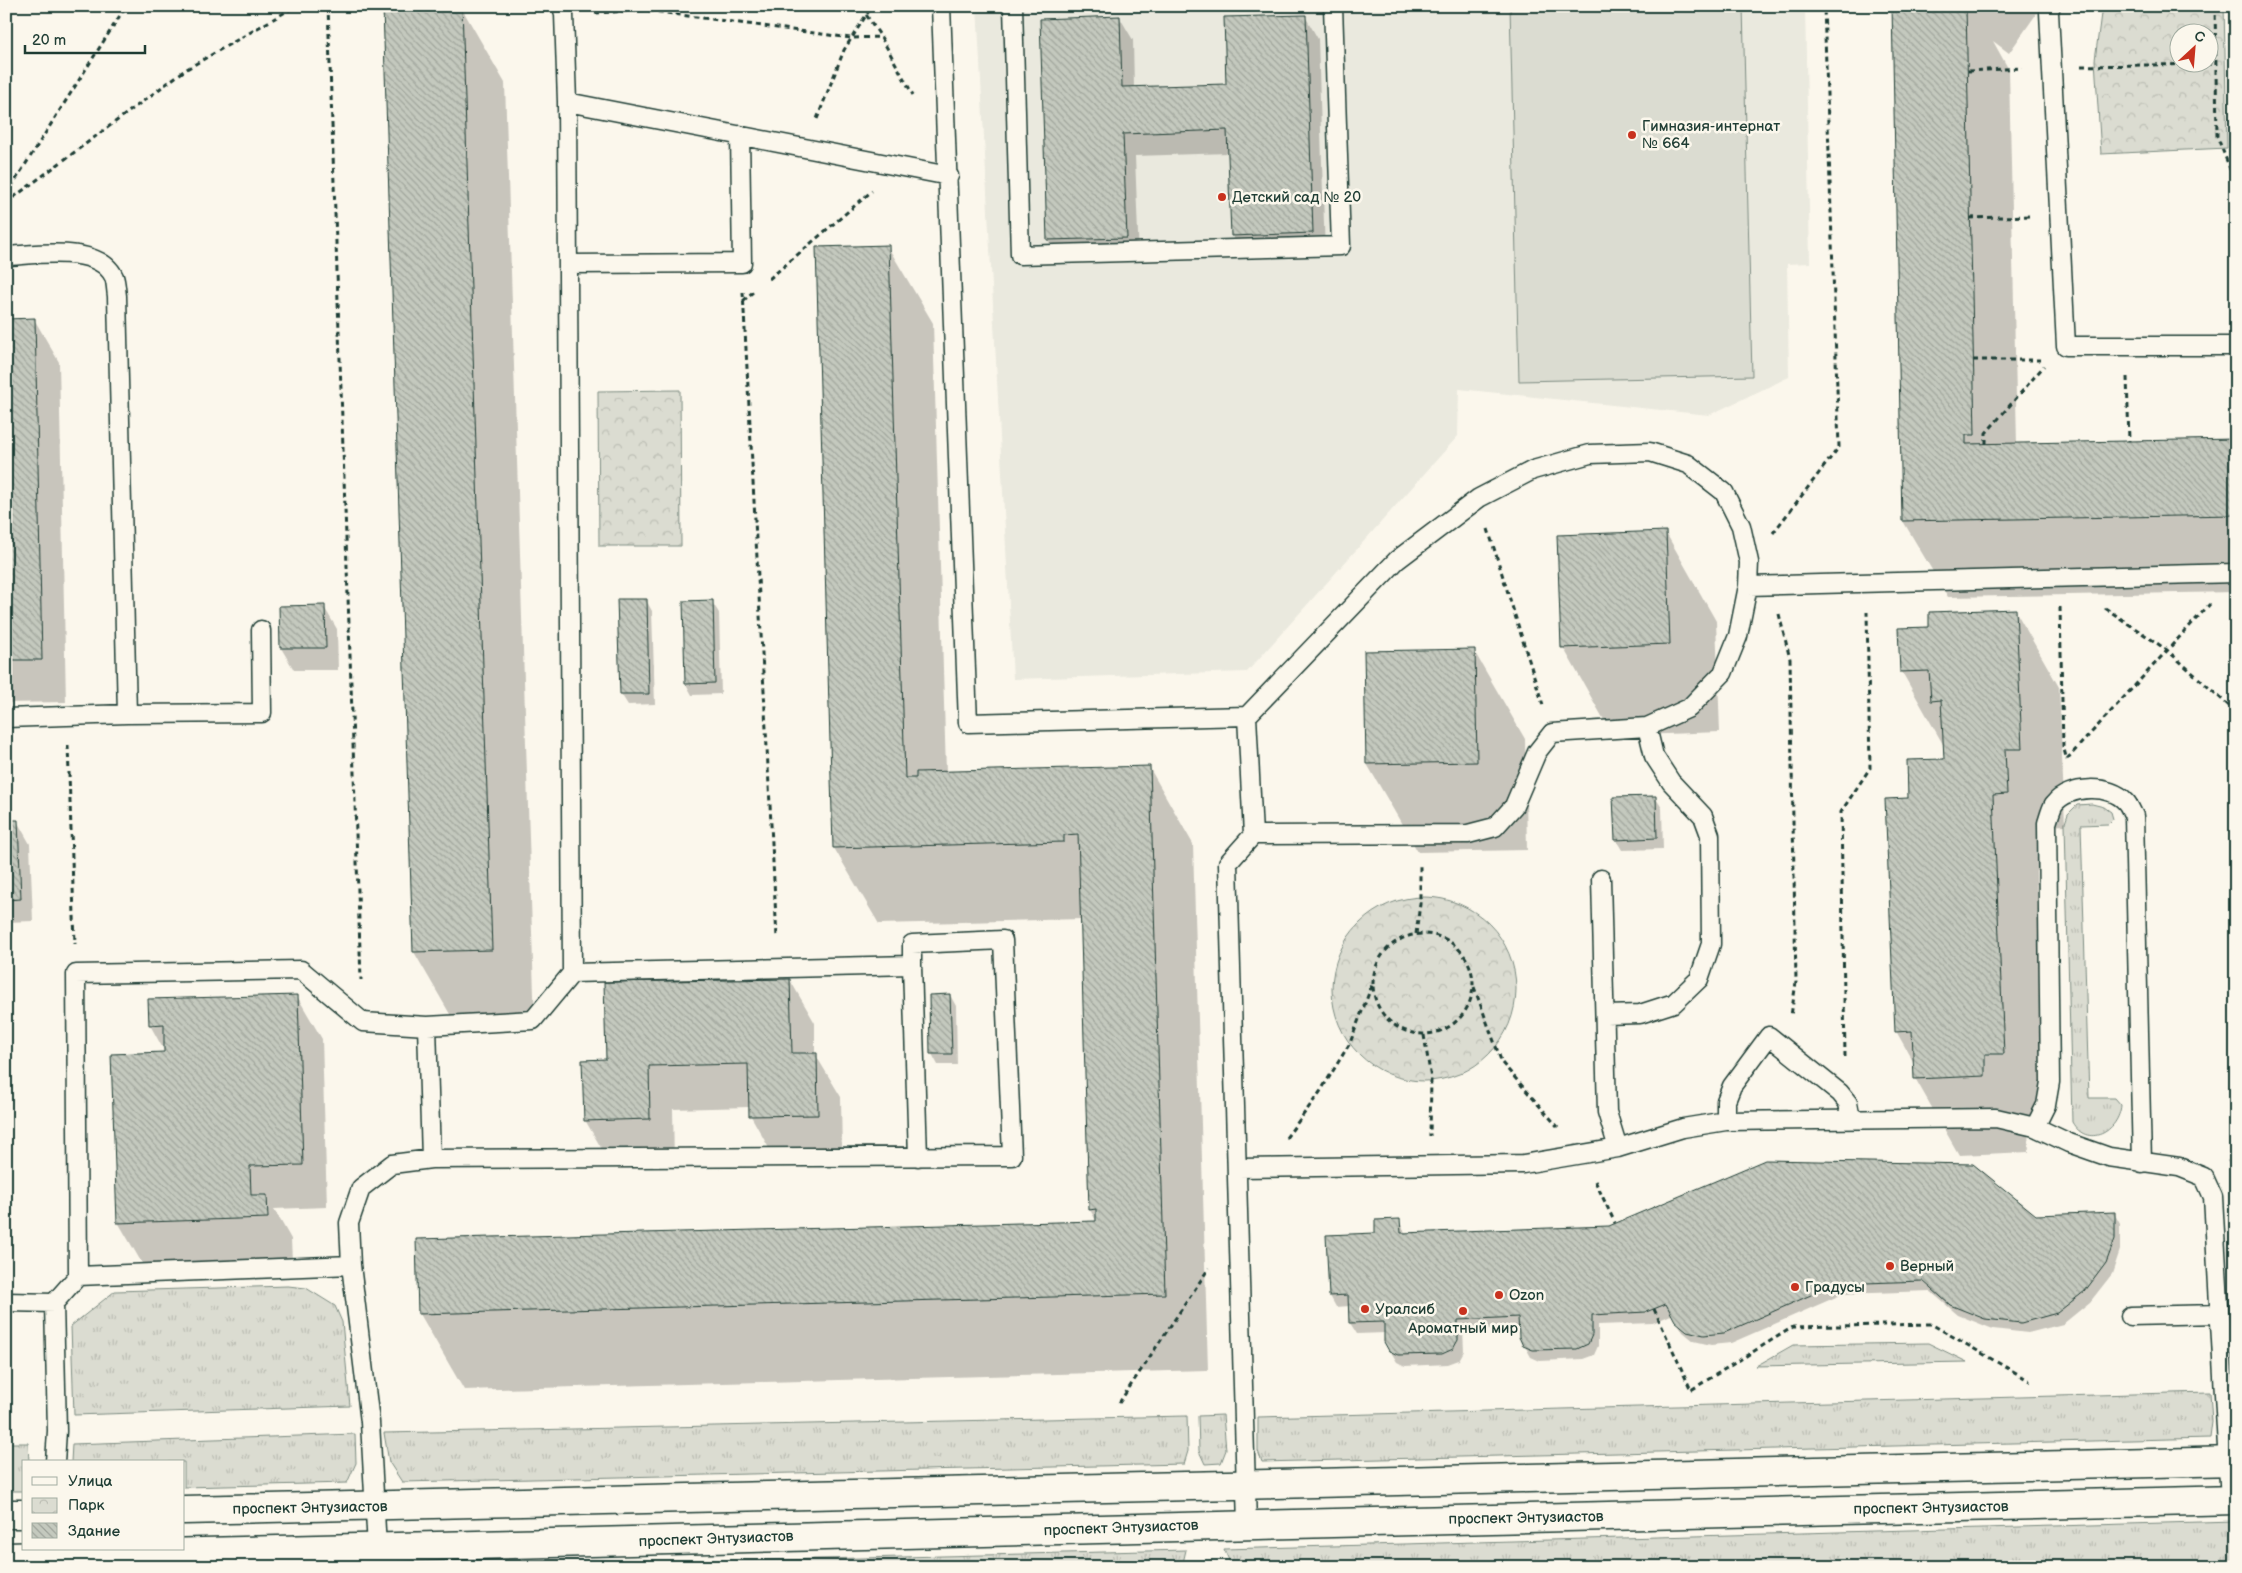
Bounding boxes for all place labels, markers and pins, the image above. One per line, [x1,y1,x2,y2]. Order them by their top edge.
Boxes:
place label: Гимназия-интернат № 664 [1642,117,1780,153]
marker: Гимназия-интернат № 664 [1626,129,1638,141]
place label: Детский сад № 20 [1232,188,1361,207]
marker: Детский сад № 20 [1216,191,1228,203]
place label: Верный [1900,1257,1954,1276]
marker: Верный [1884,1260,1896,1272]
place label: Градусы [1805,1278,1865,1297]
marker: Градусы [1789,1281,1801,1293]
place label: Ozon [1509,1286,1544,1305]
marker: Ozon [1493,1289,1505,1301]
place label: Уралсиб [1375,1300,1435,1319]
marker: Уралсиб [1359,1303,1371,1315]
marker: Ароматный мир [1457,1305,1469,1317]
place label: Ароматный мир [1407,1319,1518,1338]

